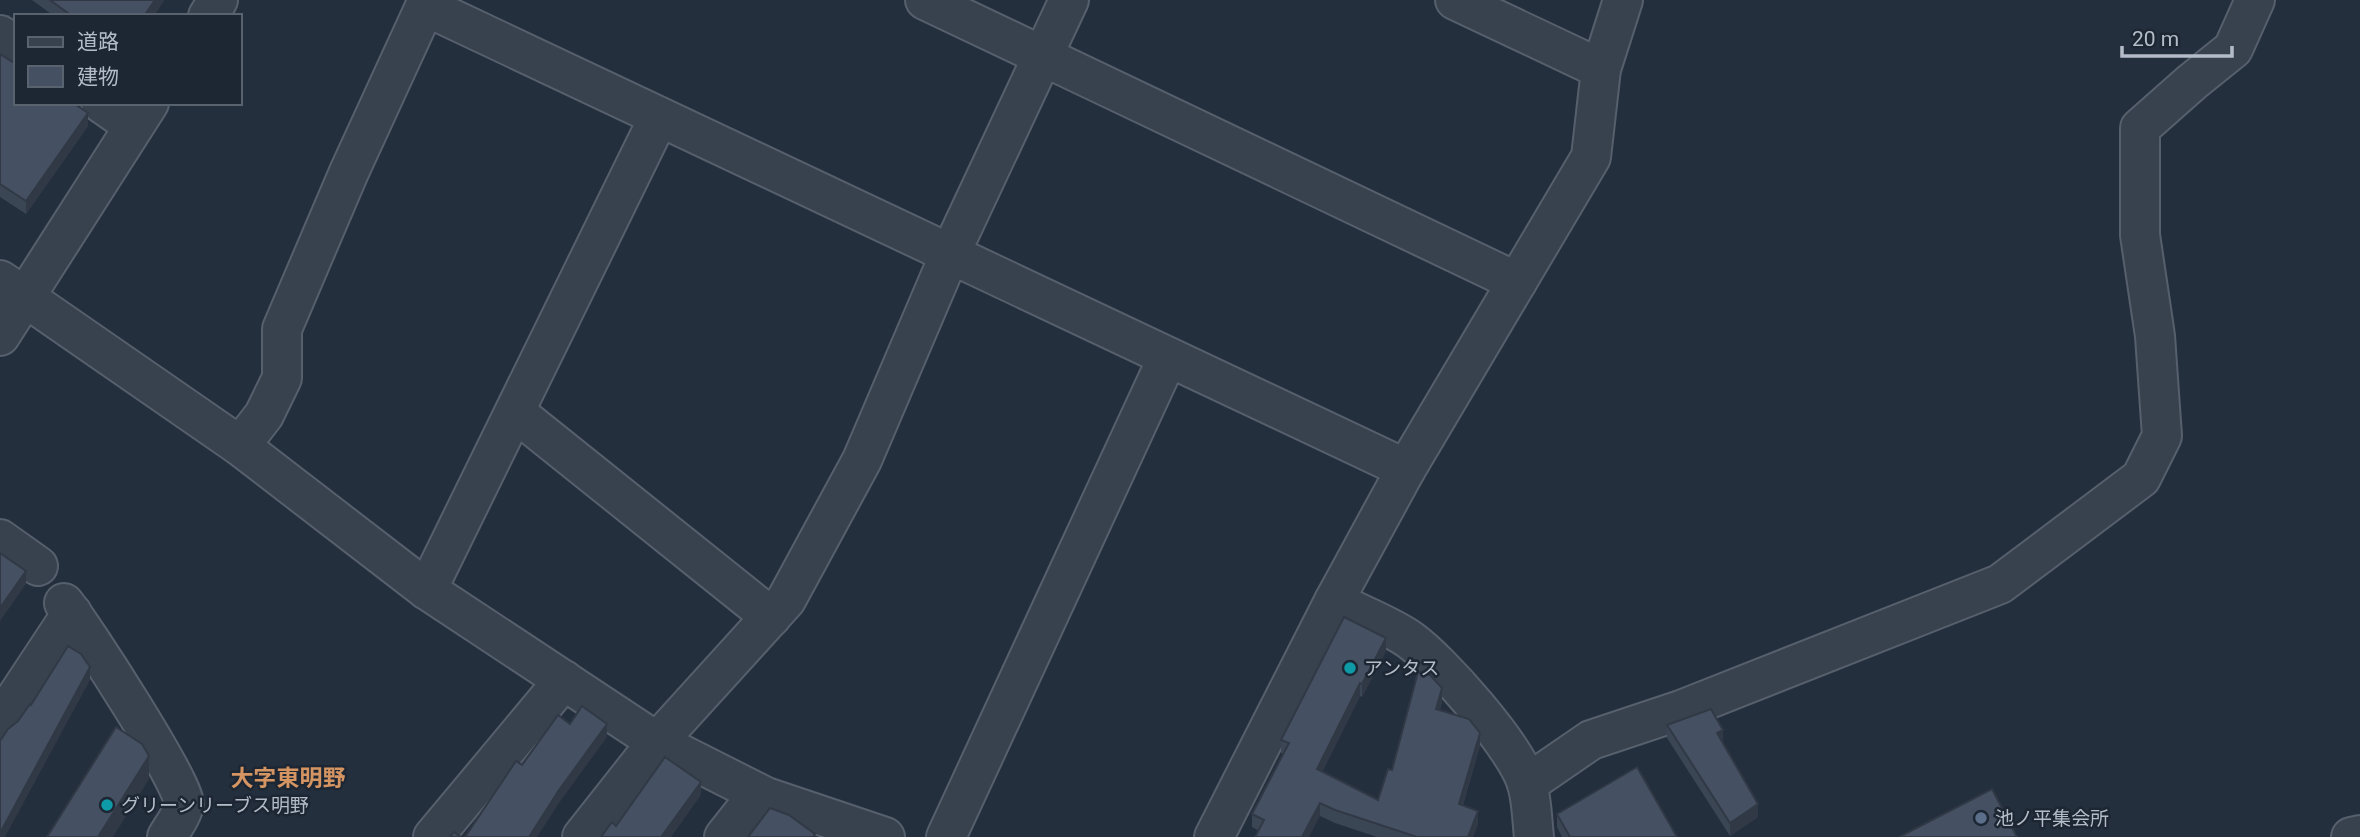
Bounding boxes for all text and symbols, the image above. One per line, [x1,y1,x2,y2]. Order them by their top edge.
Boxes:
legend [14,14,242,105]
scale bar [2122,14,2232,58]
text: 20 m [2132,27,2179,51]
text: 道路 [77,30,119,54]
text: 建物 [77,65,119,89]
place label: アンタス [1364,657,1439,680]
marker: アンタス [1342,660,1358,676]
district label: 大字東明野 [231,765,346,792]
place label: グリーンリーブス明野 [121,794,309,817]
marker: グリーンリーブス明野 [99,797,115,813]
place label: 池ノ平集会所 [1995,807,2109,830]
marker: 池ノ平集会所 [1973,810,1989,826]

